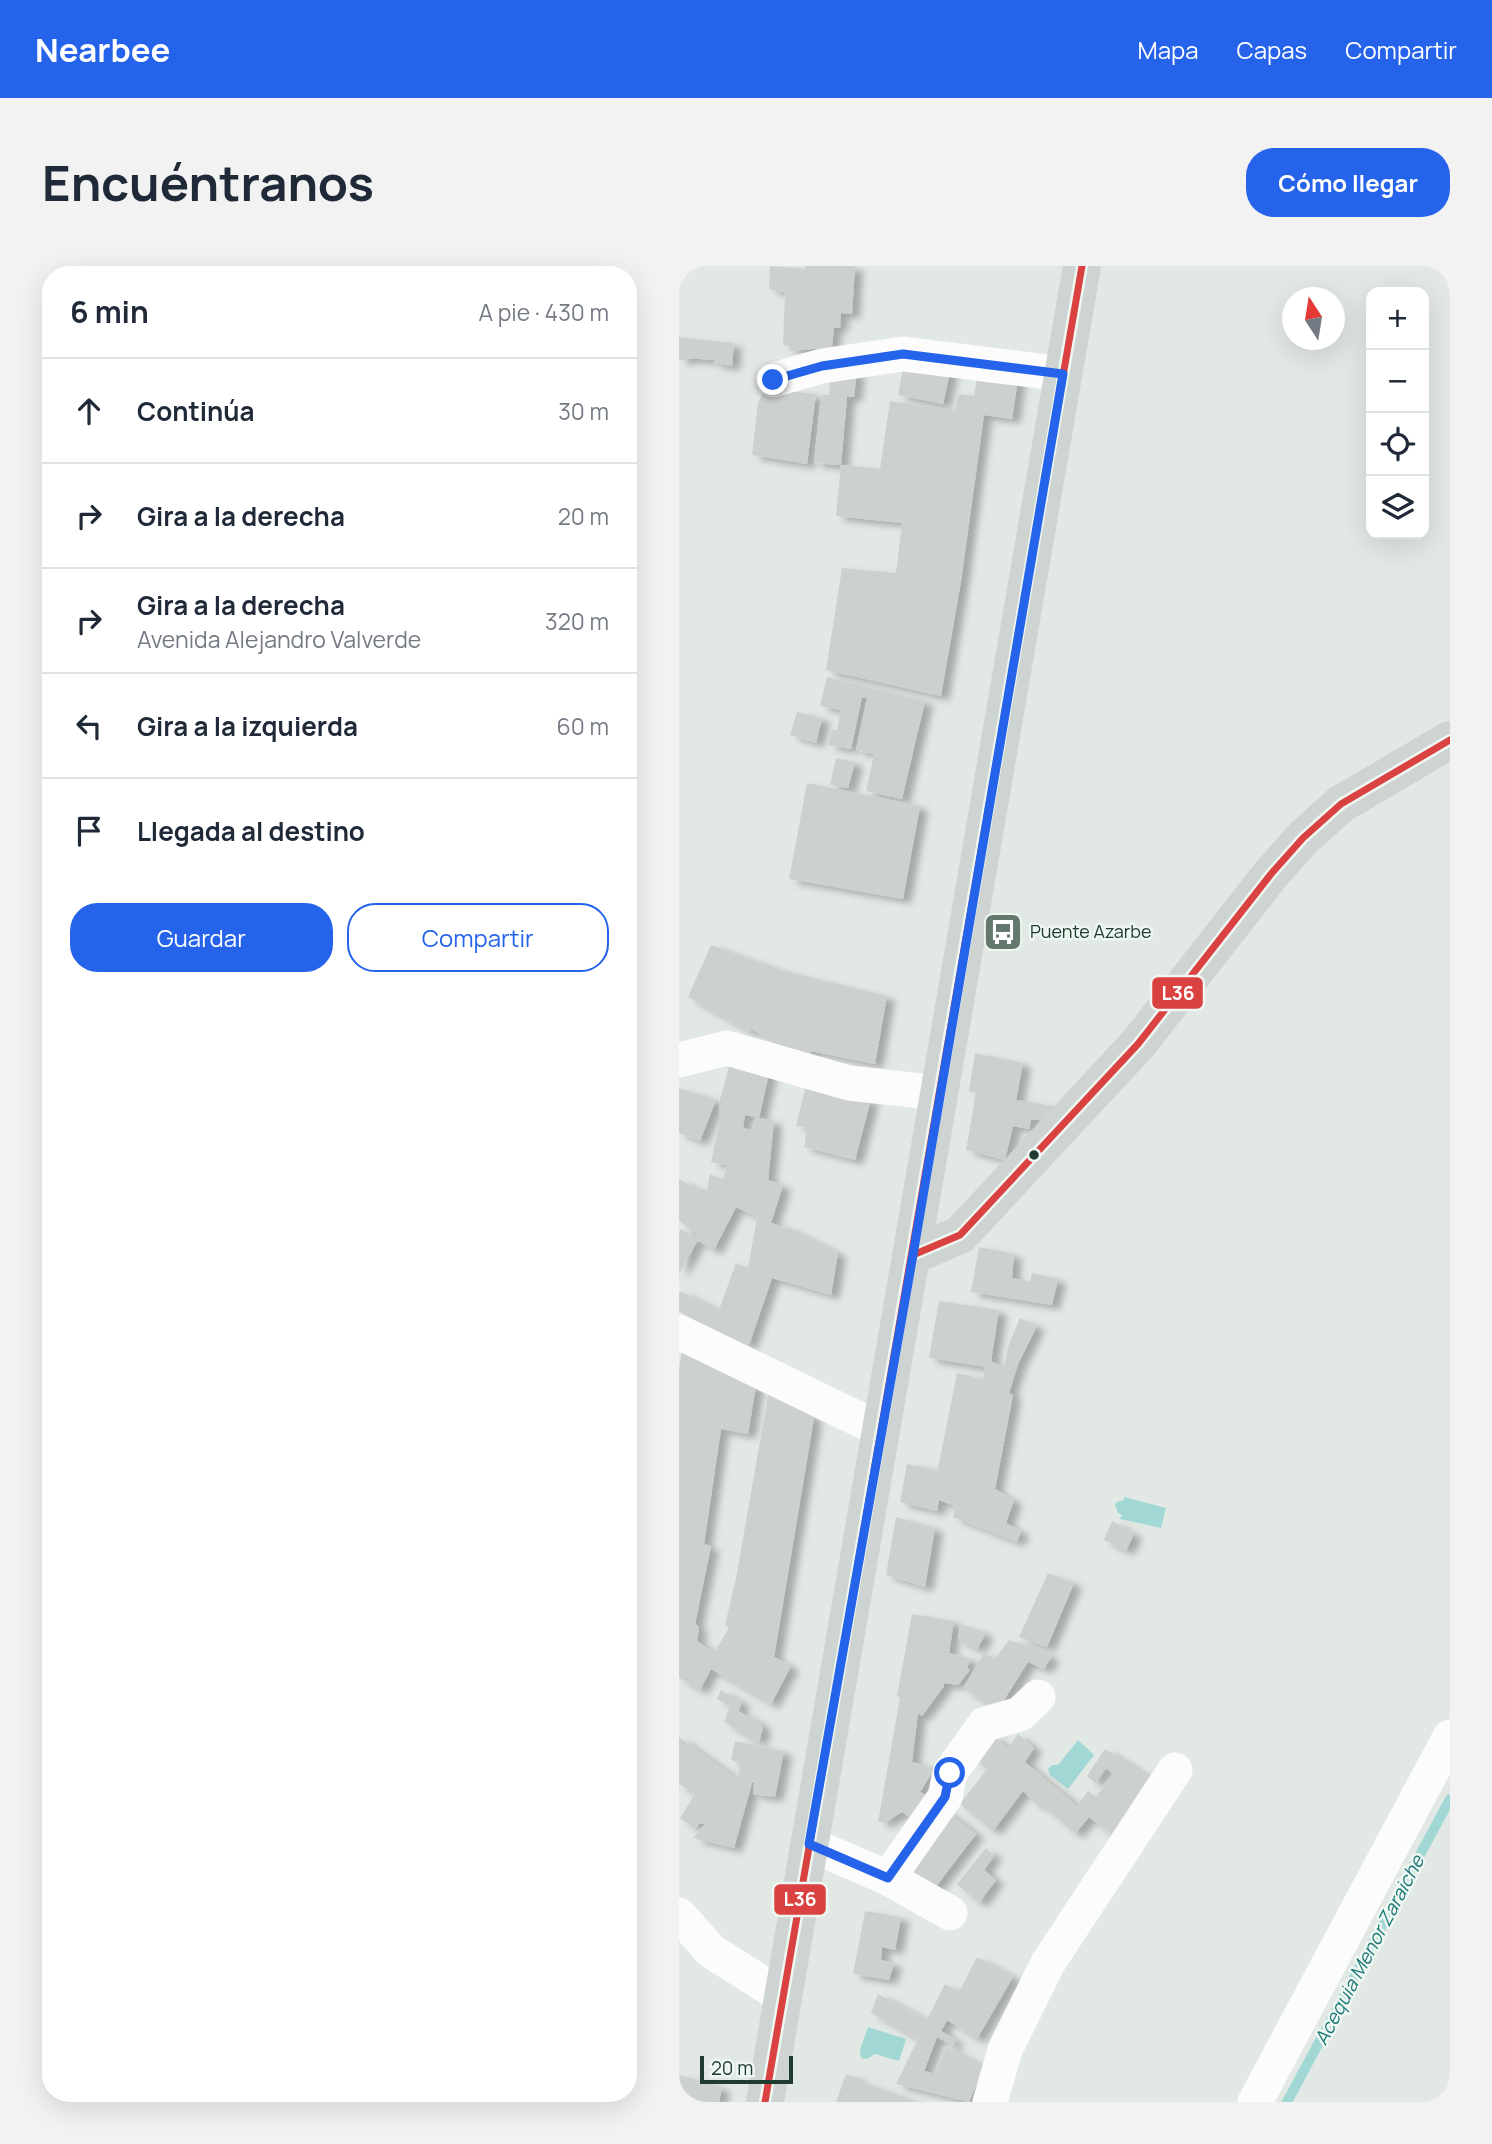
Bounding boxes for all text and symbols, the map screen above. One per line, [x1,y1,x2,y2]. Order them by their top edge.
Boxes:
text: Nearbee [35,27,170,72]
text: Mapa [1138,33,1199,66]
text: Capas [1237,33,1307,66]
text: Compartir [1345,33,1457,66]
button: Cómo llegar [1246,148,1450,217]
text: Encuéntranos [42,149,374,216]
north arrow [1282,287,1345,350]
map controls [1366,287,1429,539]
button: + [1366,287,1429,350]
text: 6 min [70,291,149,332]
text: A pie · 430 m [479,296,609,328]
button: − [1366,350,1429,413]
route end [757,364,788,395]
icon: ahead [70,392,108,430]
text: Continúa [137,393,255,429]
text: 30 m [558,395,609,427]
button: locate [1366,413,1429,476]
button: layers [1366,476,1429,539]
icon: right [70,497,108,535]
text: Gira a la derecha [137,498,345,534]
text: 20 m [558,500,609,532]
text: Gira a la derecha [137,587,345,623]
icon: right [70,602,108,640]
text: 320 m [545,605,609,637]
text: Avenida Alejandro Valverde [137,623,421,655]
icon: left [70,707,108,745]
text: Gira a la izquierda [137,708,358,744]
text: 60 m [557,710,609,742]
icon: arrive [70,812,108,850]
text: Llegada al destino [137,813,365,849]
button: Guardar [70,903,333,972]
button: Compartir [347,903,609,972]
bus stop icon: Puente Azarbe [982,911,1024,953]
place label: Puente Azarbe [1030,919,1152,943]
line badge: L36 [1151,976,1204,1010]
text: L36 [1162,980,1195,1006]
unlabelled marker [1027,1148,1041,1162]
route start [934,1757,965,1788]
water label: Acequia Menor Zaraiche [1308,1849,1431,2049]
line badge: L36 [773,1883,827,1916]
text: L36 [784,1886,817,1912]
scale bar [700,2053,793,2085]
text: 20 m [711,2055,753,2081]

